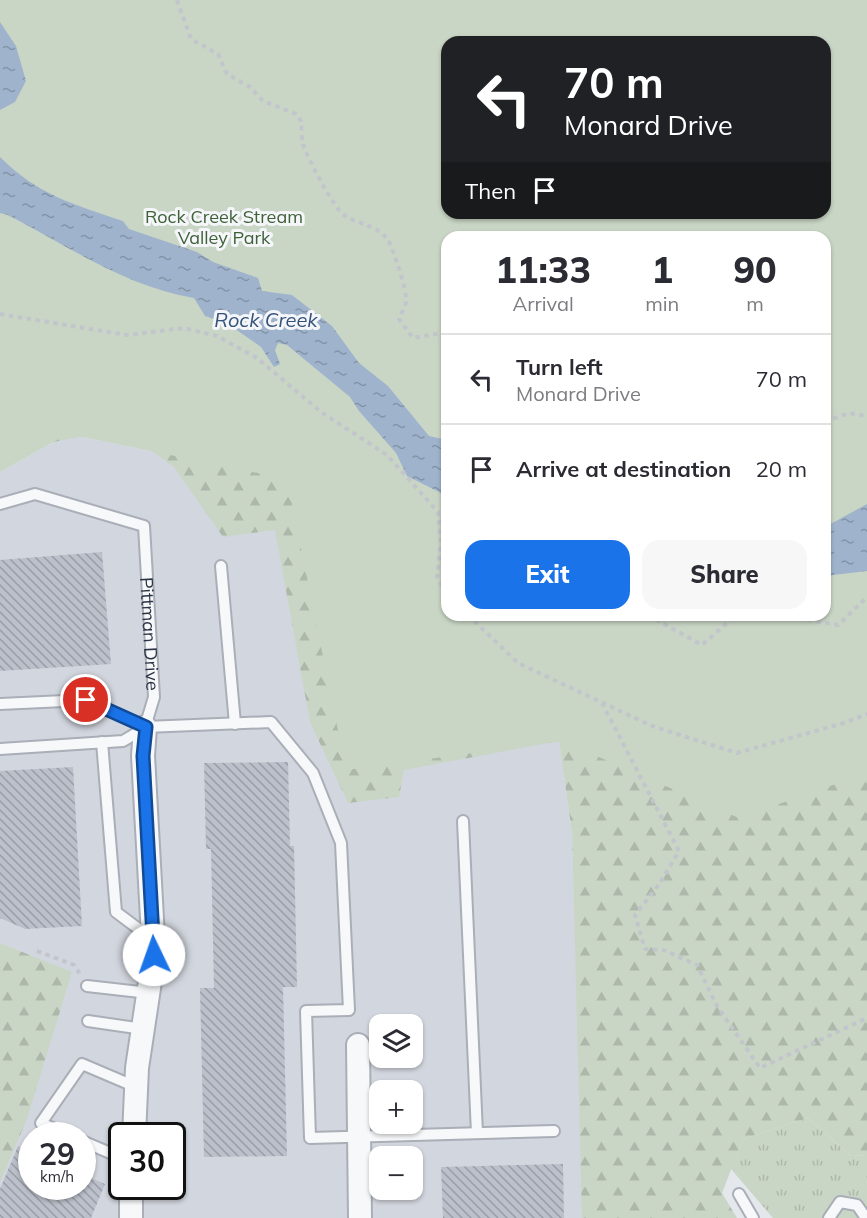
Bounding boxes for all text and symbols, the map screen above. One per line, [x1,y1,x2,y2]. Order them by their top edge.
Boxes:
text: 70 m [564,56,664,109]
icon: left [465,60,543,138]
text: Monard Drive [564,108,733,142]
icon: arrive [528,174,561,207]
text: Then [465,177,516,205]
park label: Rock Creek Stream Valley Park [145,205,303,249]
text: 11:33 [495,247,591,292]
text: 1 [651,247,673,292]
text: 90 [734,247,777,292]
text: Arrival [513,291,574,316]
text: min [645,291,679,316]
text: m [746,291,764,316]
water label: Rock Creek [214,307,318,332]
text: Turn left [516,353,603,381]
icon: left [465,363,498,396]
text: 70 m [756,365,807,393]
text: Monard Drive [516,381,641,406]
icon: arrive [465,453,498,486]
text: Arrive at destination [516,455,731,483]
text: 20 m [756,455,807,483]
button: Exit [465,540,630,609]
button: Share [642,540,807,609]
street label: Pittman Drive [136,576,165,691]
pin [60,674,111,725]
icon: arrive [69,683,102,716]
position arrow [122,923,186,987]
map controls [369,1014,423,1200]
button: layers [369,1014,423,1068]
button: + [369,1080,423,1134]
speed limit sign: 30 [108,1122,186,1200]
text: 29 [39,1135,75,1173]
button: − [369,1146,423,1200]
text: km/h [40,1167,74,1186]

